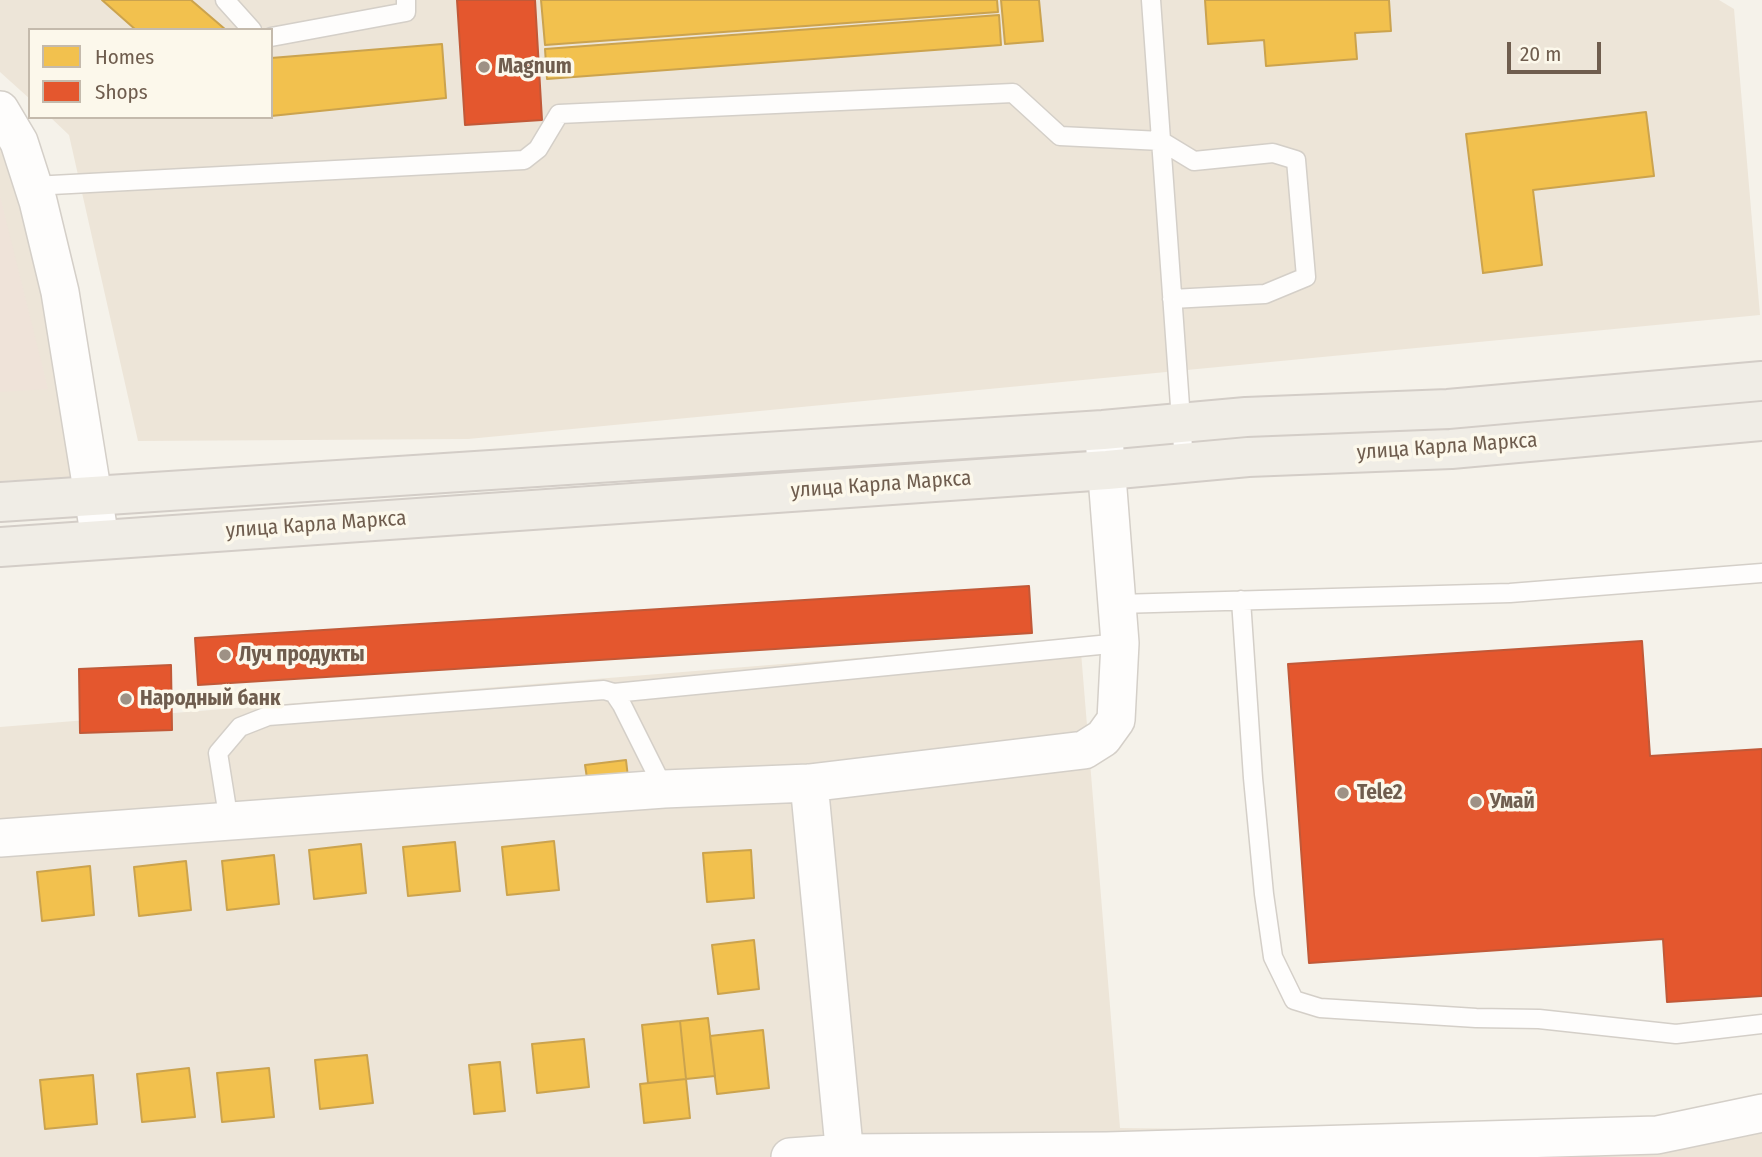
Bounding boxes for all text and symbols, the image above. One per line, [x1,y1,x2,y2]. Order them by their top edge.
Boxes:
legend [28,28,273,119]
scale bar [1510,28,1604,72]
text: 20 m [1520,41,1561,67]
text: Homes [95,44,154,70]
place label: Magnum [498,54,572,80]
marker: Magnum [476,59,492,75]
text: Shops [95,79,148,105]
street label: улица Карла Маркса [1356,428,1538,466]
street label: улица Карла Маркса [790,466,972,504]
street label: улица Карла Маркса [225,506,407,544]
place label: Луч продукты [239,642,365,668]
marker: Луч продукты [217,647,233,663]
place label: Народный банк [140,686,280,712]
marker: Народный банк [118,691,134,707]
place label: Tele2 [1357,780,1402,806]
marker: Tele2 [1335,785,1351,801]
place label: Умай [1490,789,1535,815]
marker: Умай [1468,794,1484,810]

